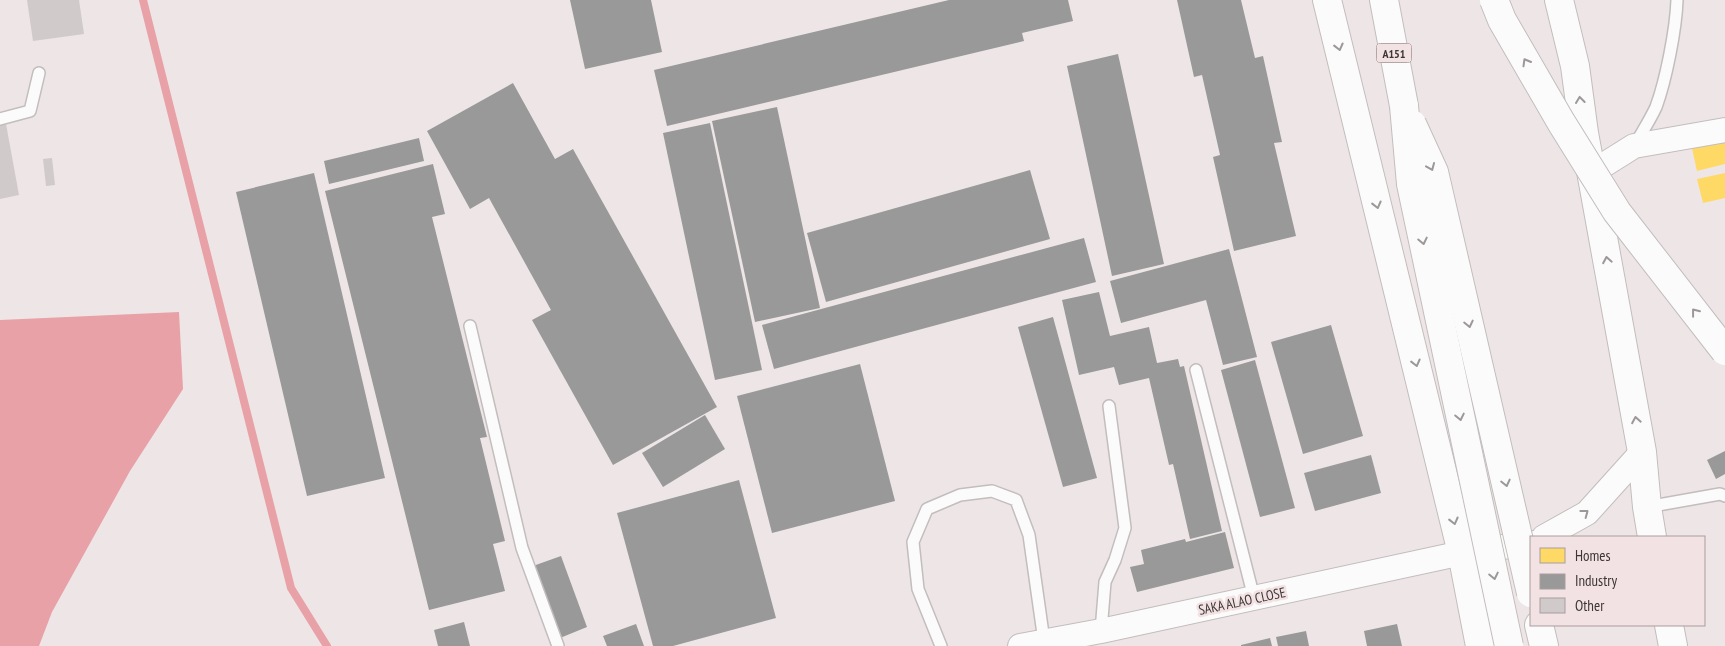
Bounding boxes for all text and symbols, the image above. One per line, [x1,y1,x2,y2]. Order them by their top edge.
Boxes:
one-way arrow [1333,43,1344,52]
road number: A151 [1376,44,1412,62]
one-way arrow [1523,58,1533,67]
one-way arrow [1575,95,1586,103]
one-way arrow [1426,162,1436,170]
one-way arrow [1371,201,1382,210]
one-way arrow [1417,237,1427,245]
one-way arrow [1602,255,1612,264]
one-way arrow [1693,309,1701,318]
one-way arrow [1463,320,1474,329]
one-way arrow [1410,359,1421,368]
one-way arrow [1454,413,1465,421]
one-way arrow [1631,415,1642,424]
one-way arrow [1500,478,1511,487]
one-way arrow [1580,509,1589,518]
one-way arrow [1448,516,1459,525]
legend [1530,536,1705,626]
text: Homes [1575,546,1611,565]
text: Industry [1575,571,1617,590]
one-way arrow [1488,572,1499,580]
street label: SAKA ALAO CLOSE [1197,583,1287,619]
text: Other [1575,596,1605,615]

